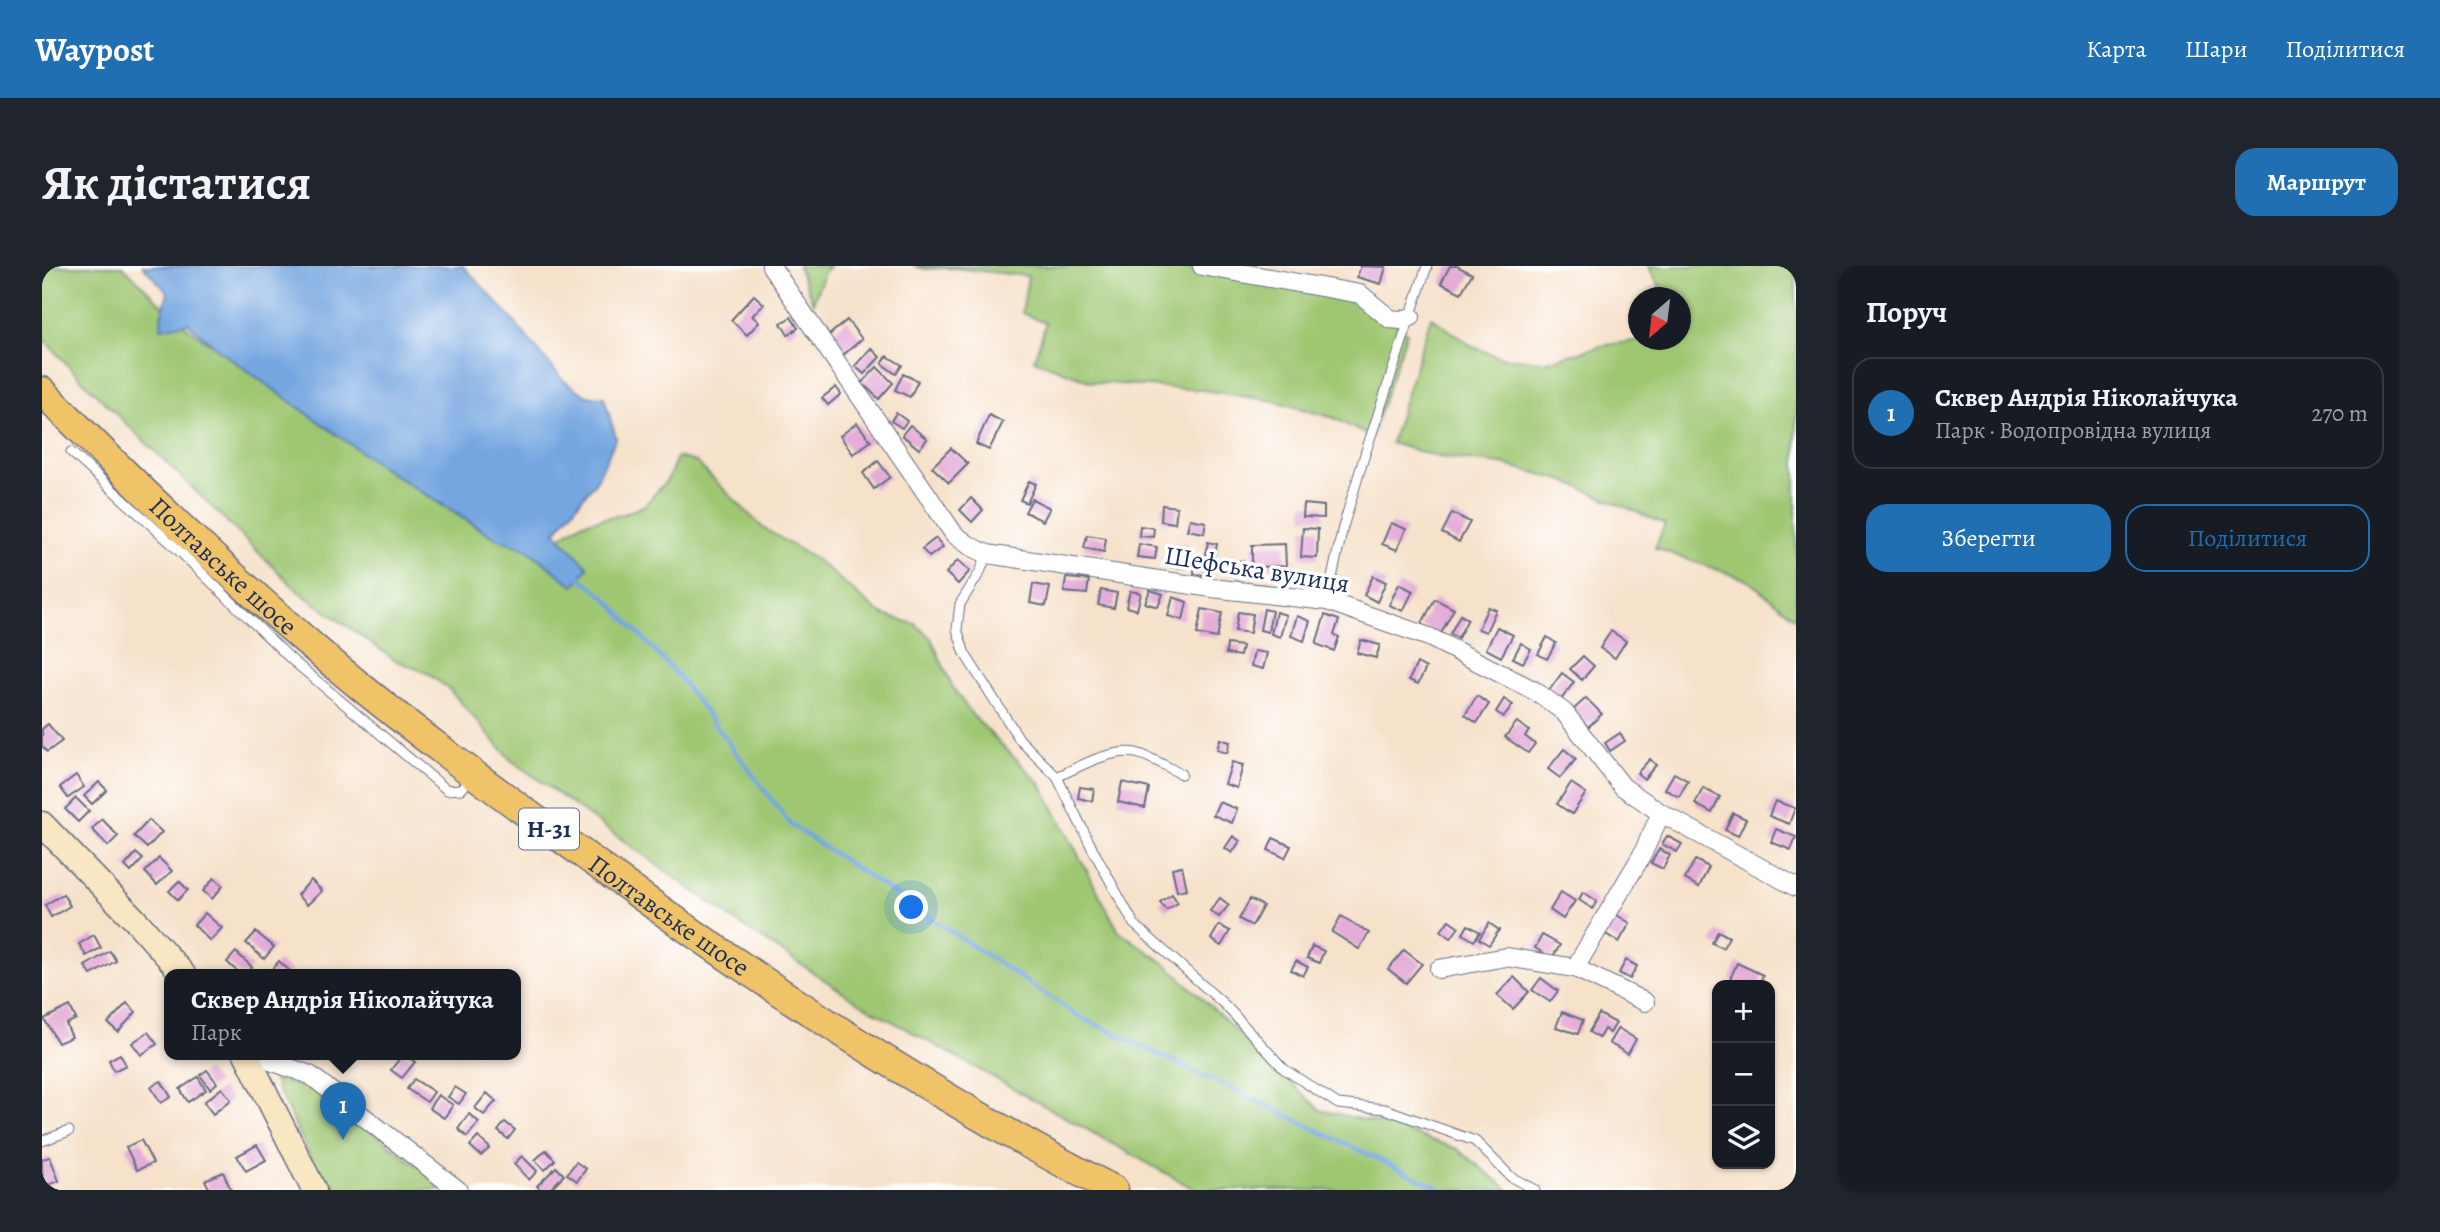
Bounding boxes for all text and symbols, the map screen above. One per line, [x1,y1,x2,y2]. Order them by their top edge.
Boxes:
text: Waypost [35,27,154,72]
text: Карта [2086,33,2147,65]
text: Шари [2185,33,2248,65]
text: Поділитися [2286,33,2405,65]
button: Маршрут [2235,148,2398,216]
text: Як дістатися [42,149,311,216]
north arrow [1628,287,1691,350]
text: Поруч [1866,292,1947,332]
text: Сквер Андрія Ніколайчука [1935,380,2238,415]
text: 1 [1887,398,1895,429]
text: 270 m [2311,398,2368,429]
text: Парк · Водопровідна вулиця [1935,415,2211,446]
street label: Полтавське шосе [141,489,305,643]
button: Зберегти [1866,504,2111,572]
button: Поділитися [2125,504,2370,572]
street label: Шефська вулиця [1162,538,1352,601]
road number: Н-31 [519,808,579,850]
street label: Полтавське шосе [581,847,756,985]
your location [894,890,928,924]
popup [164,969,521,1060]
map controls [1712,980,1775,1169]
button: + [1712,980,1775,1043]
text: Сквер Андрія Ніколайчука [191,982,494,1017]
text: Парк [191,1017,242,1048]
button: − [1712,1043,1775,1106]
pin: 1 [320,1082,366,1140]
button: layers [1712,1106,1775,1169]

